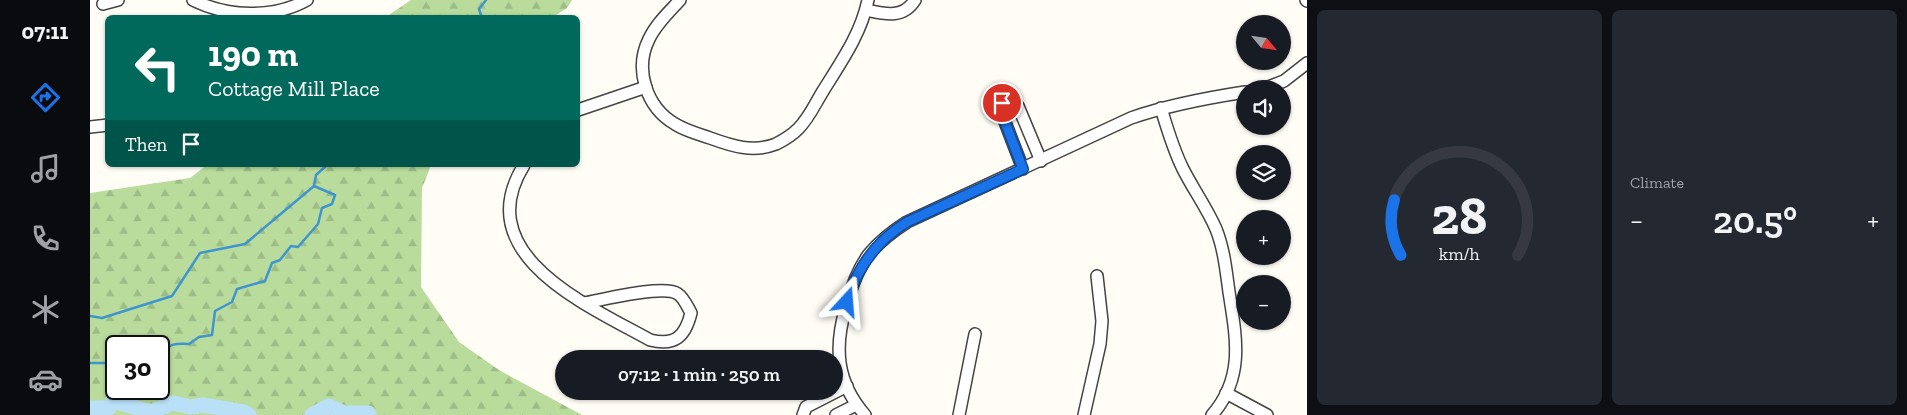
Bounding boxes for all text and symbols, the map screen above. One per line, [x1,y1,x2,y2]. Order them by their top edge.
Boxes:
north arrow [1236,15,1291,70]
map controls [1236,15,1291,330]
text: 07:11 [22,18,68,45]
text: 190 m [208,33,298,75]
icon: left [125,35,190,100]
text: Cottage Mill Place [208,75,380,102]
icon: directions [28,80,63,115]
button: sound [1236,80,1291,135]
pin [981,82,1023,124]
icon: arrive [988,89,1016,117]
icon: arrive [177,130,205,158]
text: Then [125,133,167,156]
button: layers [1236,145,1291,200]
icon: music [28,151,63,186]
text: Climate [1630,173,1684,192]
text: 28 [1432,185,1487,247]
text: 20.5° [1713,197,1797,243]
text: − [1630,204,1643,237]
text: + [1867,204,1879,237]
button: + [1236,210,1291,265]
icon: phone [28,221,63,256]
text: km/h [1439,243,1480,265]
position arrow [820,275,872,327]
button: − [1236,275,1291,330]
icon: climate [28,292,63,327]
speed limit sign: 30 [105,335,170,400]
icon: car [28,362,63,397]
text: 07:12 · 1 min · 250 m [618,363,780,386]

